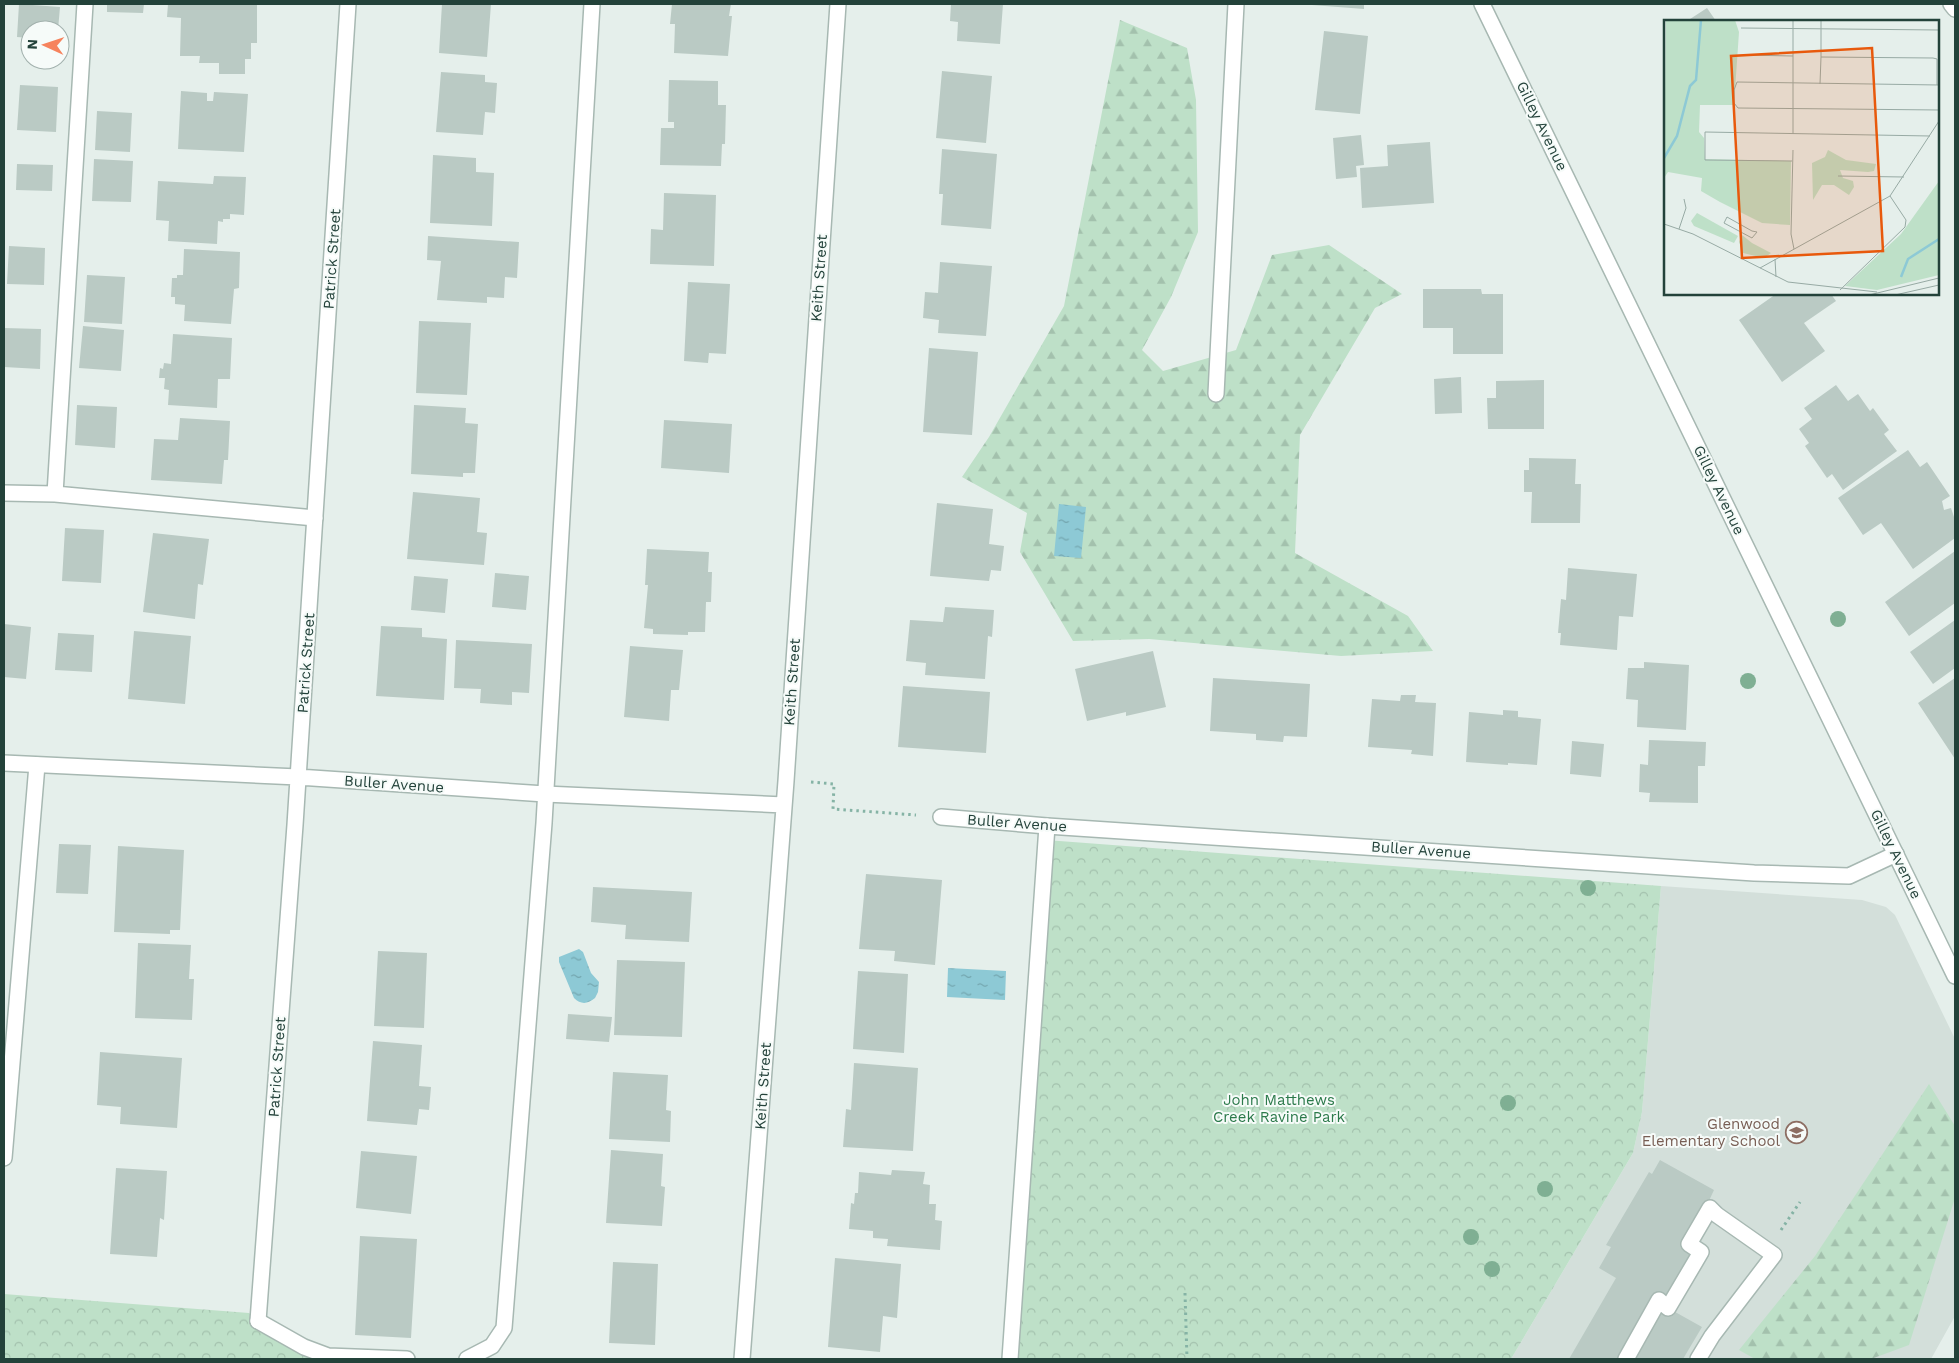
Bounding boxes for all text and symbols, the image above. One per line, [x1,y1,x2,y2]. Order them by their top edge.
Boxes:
north arrow [20,20,70,70]
inset map [1664,20,1939,295]
text: N [24,39,40,50]
street label: Gilley Avenue [1513,78,1571,174]
street label: Patrick Street [320,207,345,310]
street label: Keith Street [807,233,831,322]
street label: Gilley Avenue [1690,442,1748,538]
street label: Patrick Street [294,611,319,714]
street label: Keith Street [780,637,804,726]
street label: Buller Avenue [343,772,445,796]
street label: Gilley Avenue [1867,806,1925,902]
street label: Buller Avenue [966,811,1068,835]
street label: Buller Avenue [1370,838,1472,862]
street label: Patrick Street [265,1015,290,1118]
street label: Keith Street [751,1041,775,1130]
park label: John Matthews Creek Ravine Park [1213,1091,1346,1126]
place label: Glenwood Elementary School [1642,1115,1780,1150]
school or university icon: Glenwood Elementary School [1784,1121,1808,1145]

